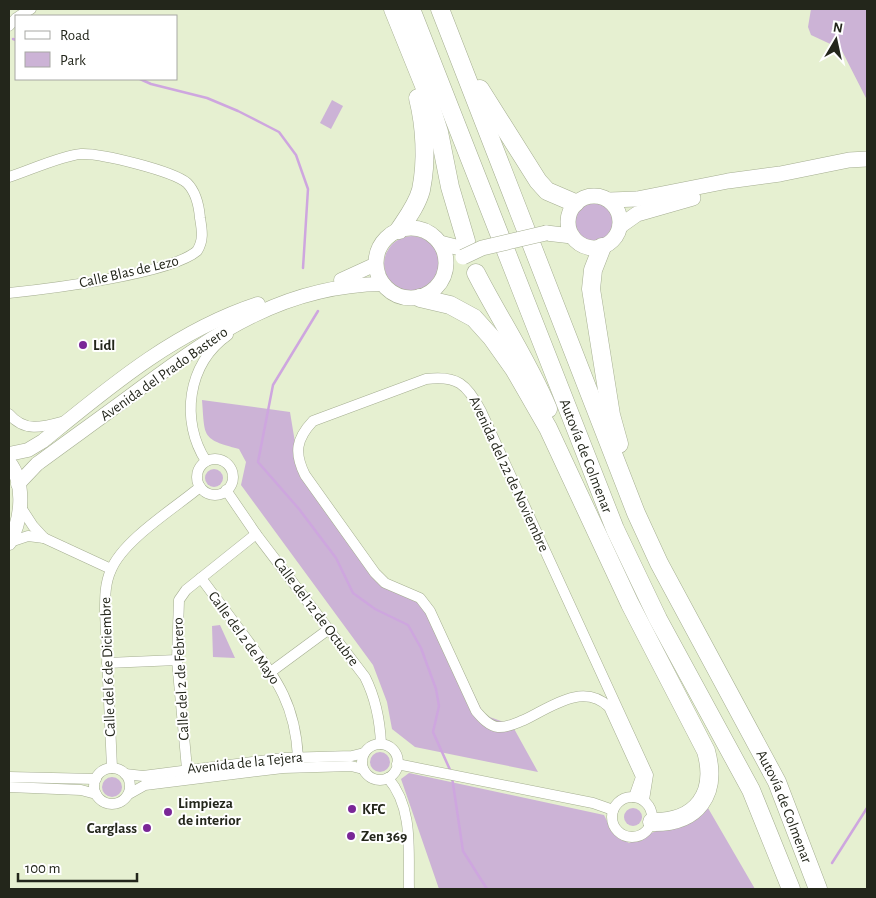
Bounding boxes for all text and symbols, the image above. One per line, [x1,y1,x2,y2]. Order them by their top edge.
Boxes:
legend [15,15,178,80]
north arrow [811,15,861,65]
text: N [832,20,844,36]
text: Road [60,28,90,43]
text: Park [60,53,86,68]
street label: Calle Blas de Lezo [78,253,180,291]
street label: Avenida del Prado Bastero [97,324,231,424]
place label: Lidl [93,338,115,353]
marker: Lidl [77,339,89,351]
street label: Avenida del 22 de Noviembre [466,394,552,554]
street label: Autovía de Colmenar [557,397,615,515]
street label: Calle del 12 de Octubre [271,555,361,669]
street label: Calle del 2 de Mayo [205,589,283,687]
street label: Calle del 6 de Diciembre [98,597,118,737]
street label: Calle del 2 de Febrero [170,617,192,741]
street label: Autovía de Colmenar [754,747,815,865]
street label: Avenida de la Tejera [187,749,304,777]
place label: Limpieza de interior [178,796,242,828]
place label: KFC [362,802,386,817]
marker: KFC [346,803,358,815]
marker: Limpieza de interior [162,806,174,818]
place label: Carglass [87,821,137,836]
marker: Carglass [141,822,153,834]
place label: Zen 369 [361,829,407,844]
marker: Zen 369 [345,830,357,842]
scale bar [18,850,136,882]
text: 100 m [25,861,60,876]

